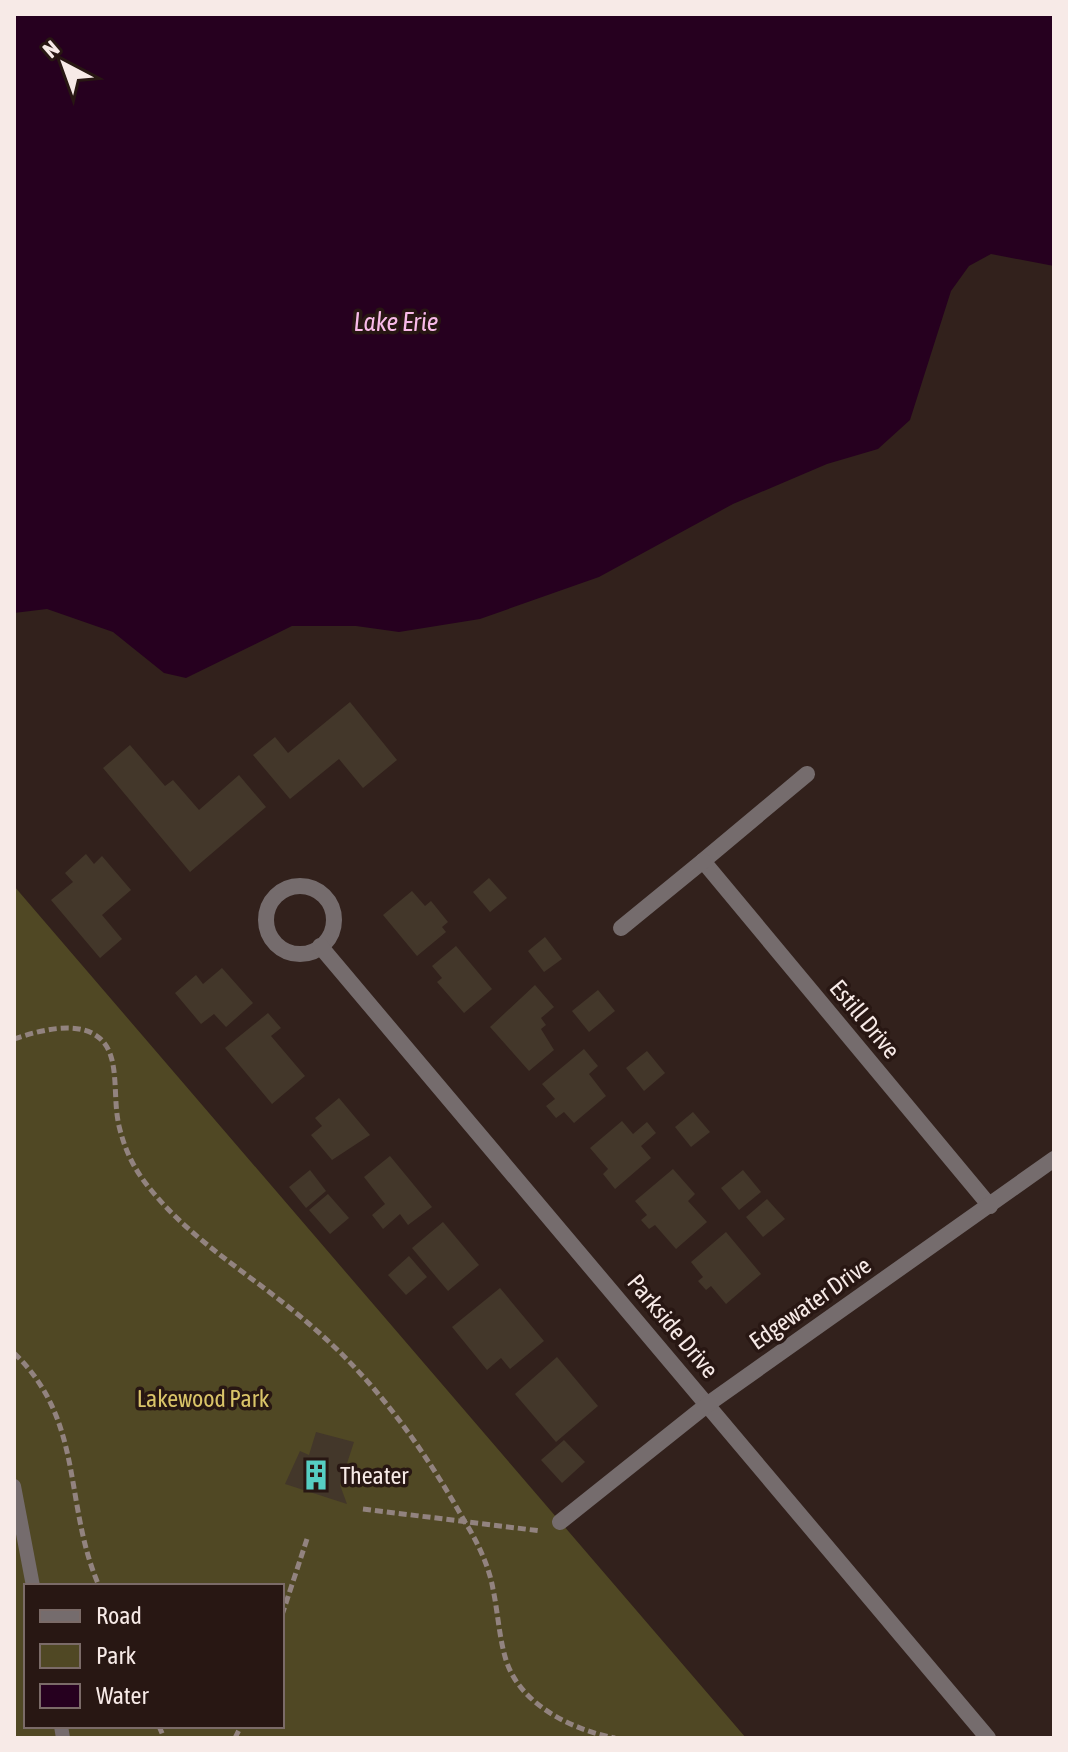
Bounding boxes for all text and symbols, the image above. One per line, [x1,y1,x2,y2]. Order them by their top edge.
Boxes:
north arrow [24,24,104,104]
text: N [37,35,64,63]
water label: Lake Erie [354,307,438,337]
street label: Estill Drive [825,974,905,1064]
street label: Edgewater Drive [744,1251,876,1355]
street label: Parkside Drive [622,1269,724,1383]
park label: Lakewood Park [137,1385,270,1412]
building icon: Theater [299,1458,333,1492]
place label: Theater [340,1462,409,1489]
legend [24,1584,284,1728]
text: Road [96,1602,142,1629]
text: Park [96,1642,137,1669]
text: Water [96,1682,149,1709]

